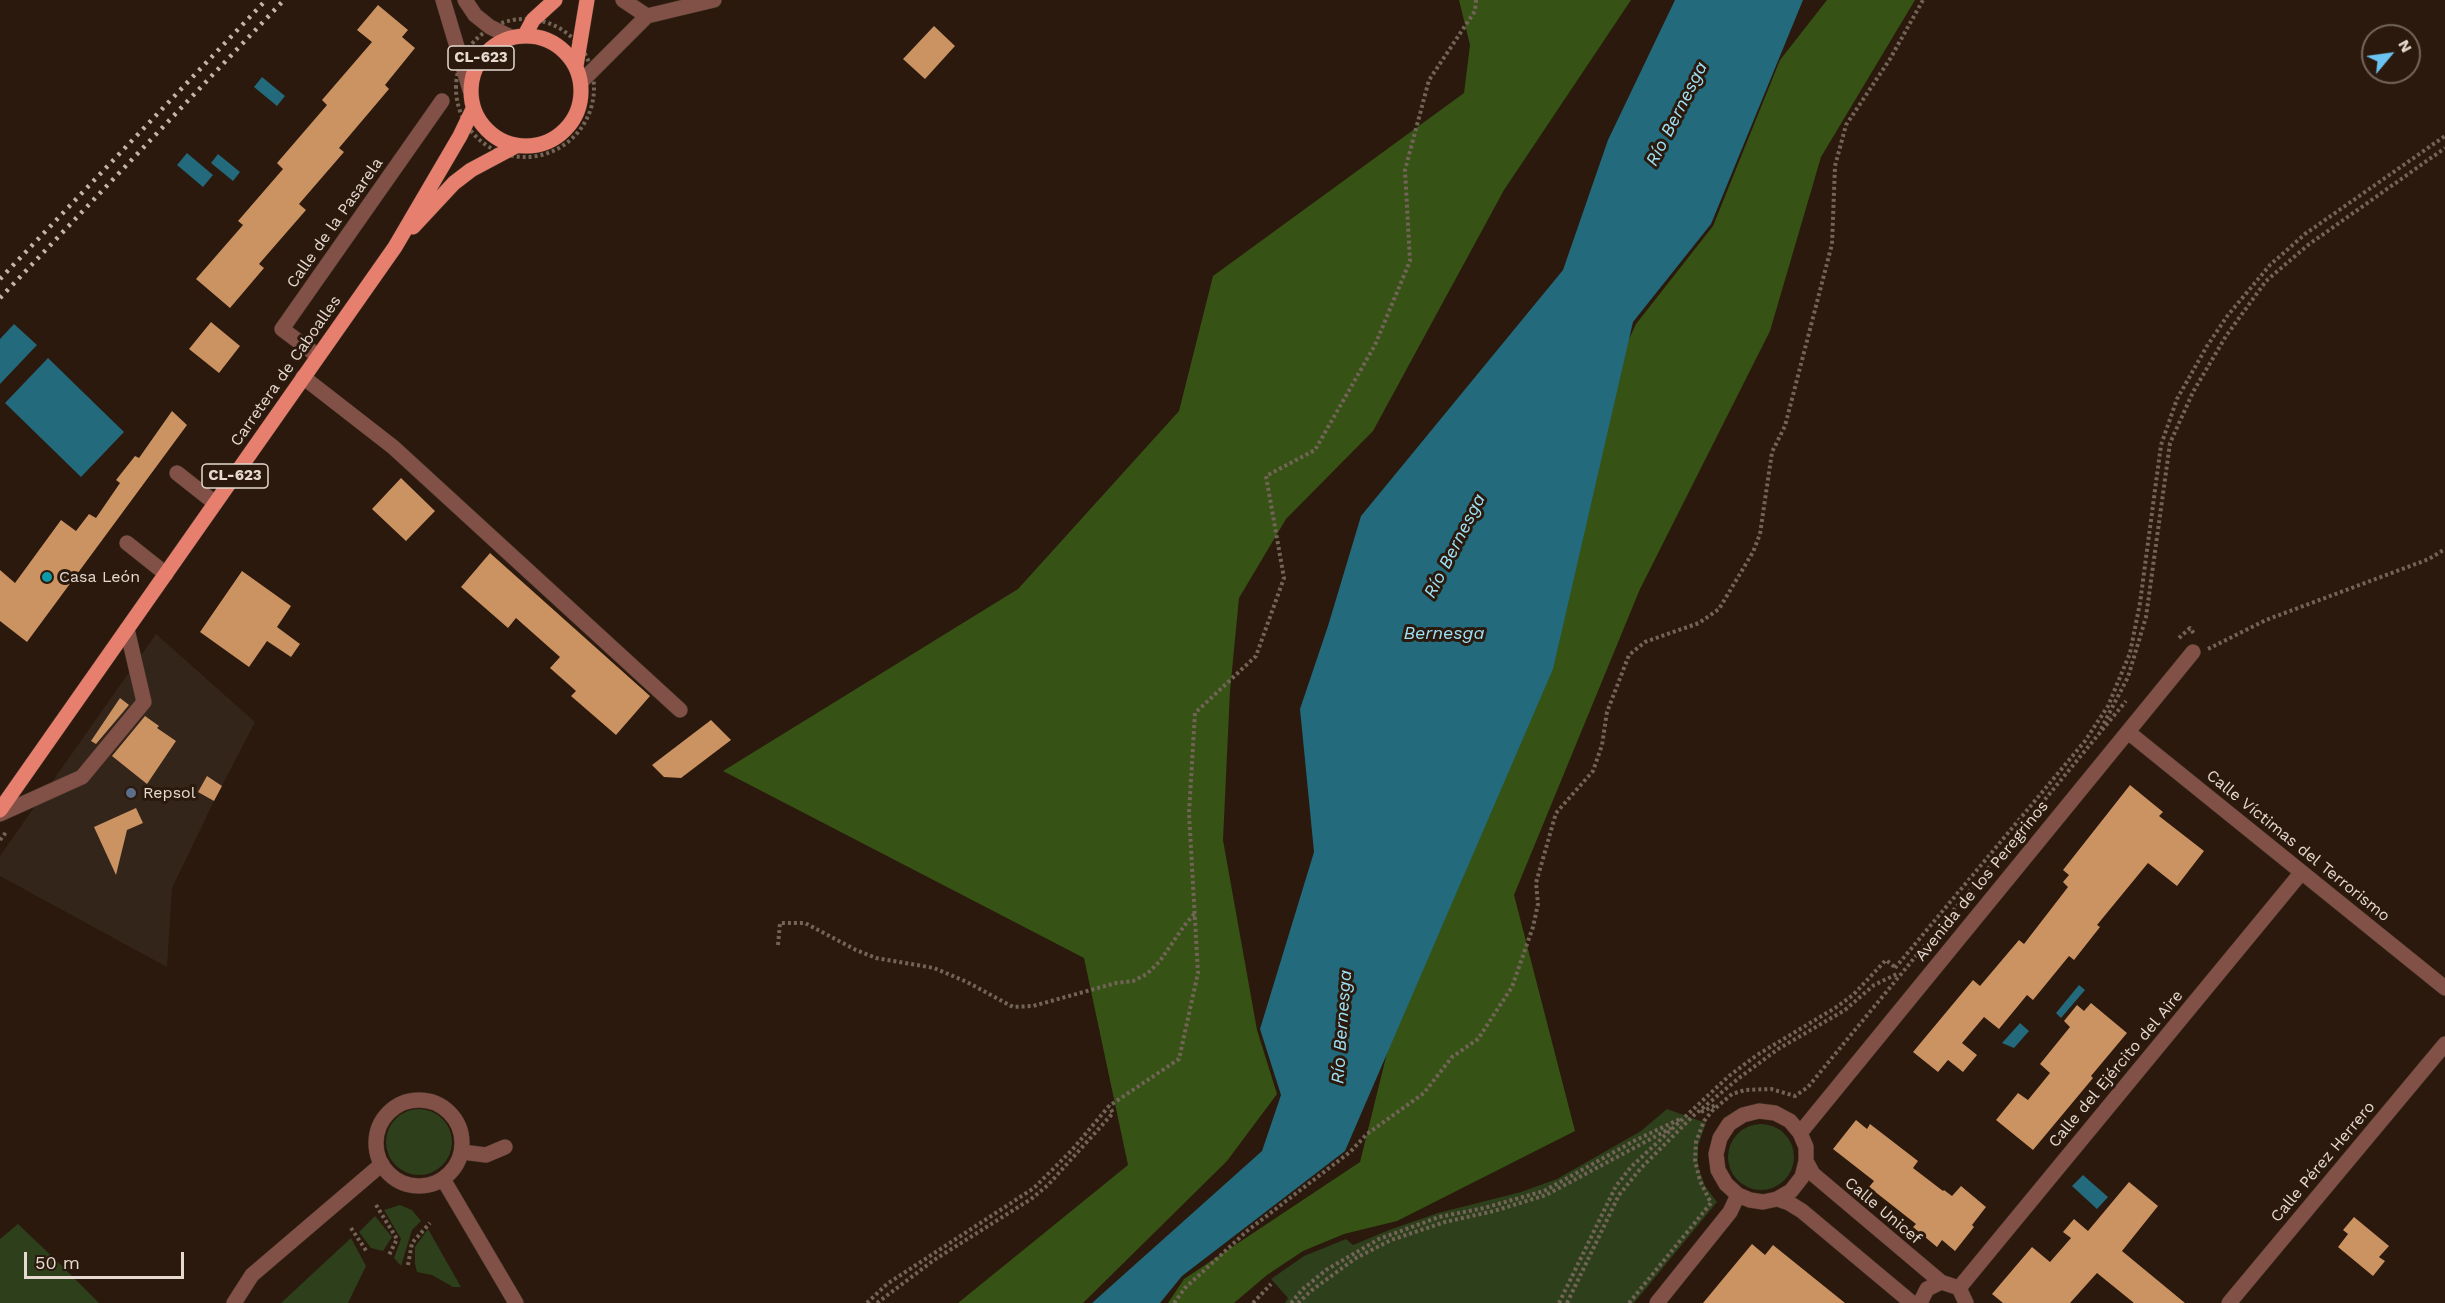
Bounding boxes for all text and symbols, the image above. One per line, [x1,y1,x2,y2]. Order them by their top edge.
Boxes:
north arrow [2361,24,2421,84]
text: N [2394,36,2417,56]
road number: CL-623 [448,46,514,70]
water label: Río Bernesga [1641,58,1713,170]
street label: Calle de la Pasarela [283,154,387,292]
street label: Carretera de Caboalles [227,292,345,450]
road number: CL-623 [202,464,268,488]
water label: Río Bernesga [1419,490,1491,602]
place label: Casa León [59,567,140,587]
marker: Casa León [40,570,54,584]
water label: Bernesga [1403,623,1485,645]
street label: Calle Víctimas del Terrorismo [2202,766,2394,926]
place label: Repsol [143,783,196,803]
marker: Repsol [124,786,138,800]
street label: Avenida de los Peregrinos [1911,797,2053,965]
water label: Río Bernesga [1327,969,1357,1085]
street label: Calle del Ejército del Aire [2045,987,2187,1151]
street label: Calle Pérez Herrero [2267,1098,2379,1226]
street label: Calle Unicef [1841,1173,1925,1249]
scale bar [27,1240,188,1278]
text: 50 m [35,1252,80,1273]

